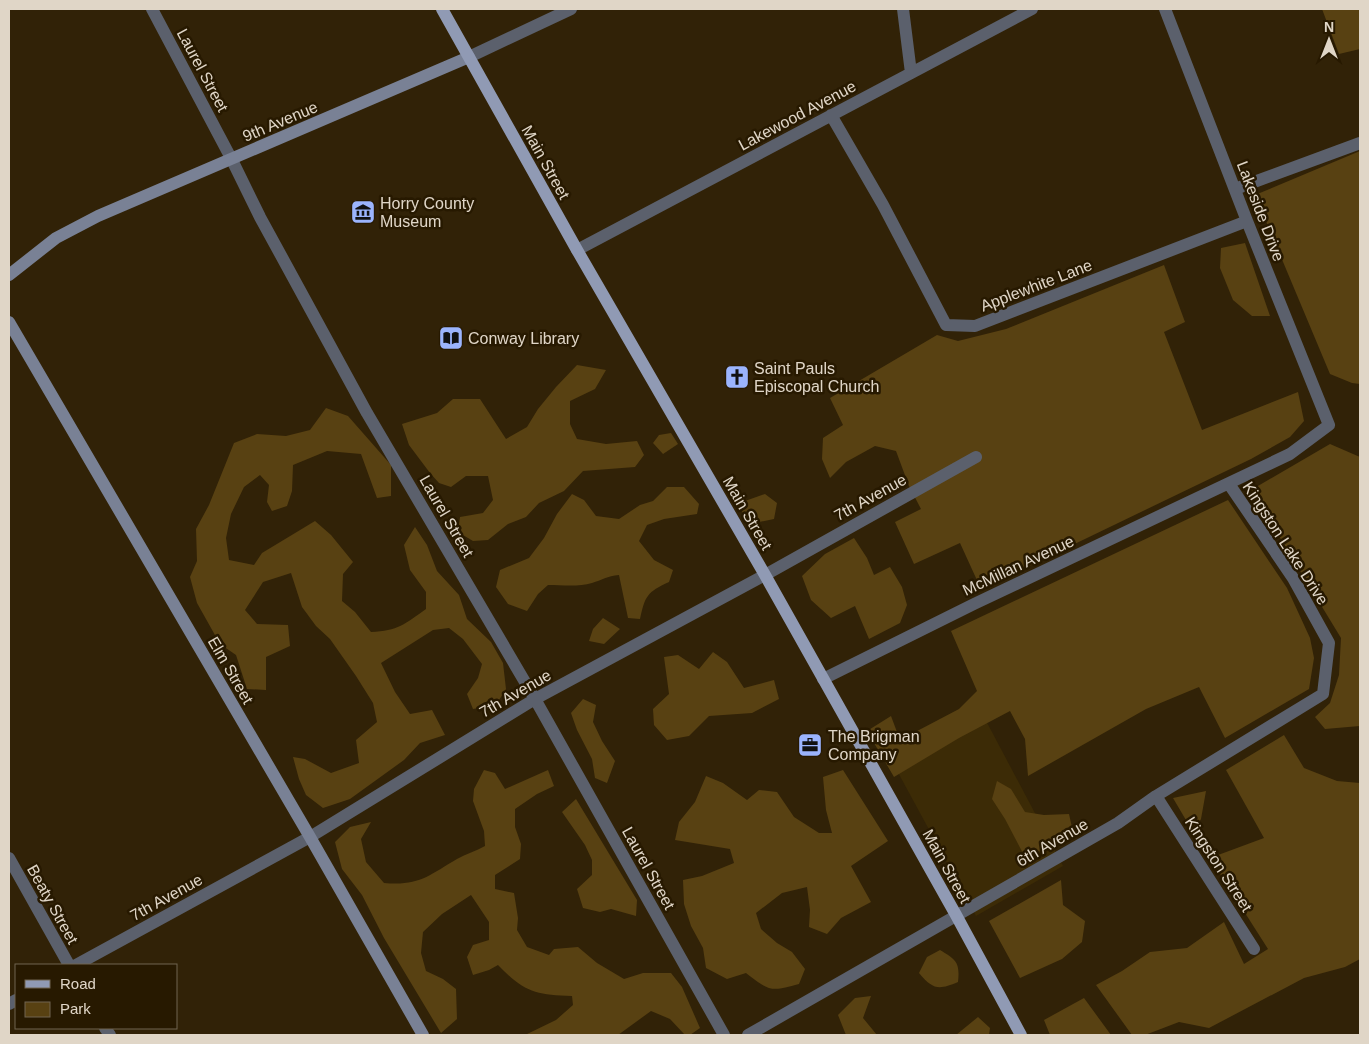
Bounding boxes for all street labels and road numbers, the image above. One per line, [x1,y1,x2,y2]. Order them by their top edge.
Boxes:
street label: Laurel Street [174,26,232,115]
street label: Lakewood Avenue [736,77,859,154]
street label: 9th Avenue [240,98,320,145]
street label: Main Street [518,122,573,203]
street label: Lakeside Drive [1234,159,1287,264]
street label: Applewhite Lane [978,256,1095,315]
street label: 7th Avenue [831,471,909,524]
street label: Laurel Street [416,472,477,561]
street label: Main Street [720,474,776,553]
street label: Kingston Lake Drive [1239,479,1332,608]
street label: McMillan Avenue [960,532,1077,599]
street label: Elm Street [205,634,257,707]
street label: 7th Avenue [476,666,554,721]
street label: Kingston Street [1182,814,1256,915]
street label: 6th Avenue [1013,815,1091,870]
street label: Laurel Street [619,824,678,913]
street label: Main Street [919,826,974,907]
street label: Beaty Street [24,862,82,947]
street label: 7th Avenue [127,871,205,924]

